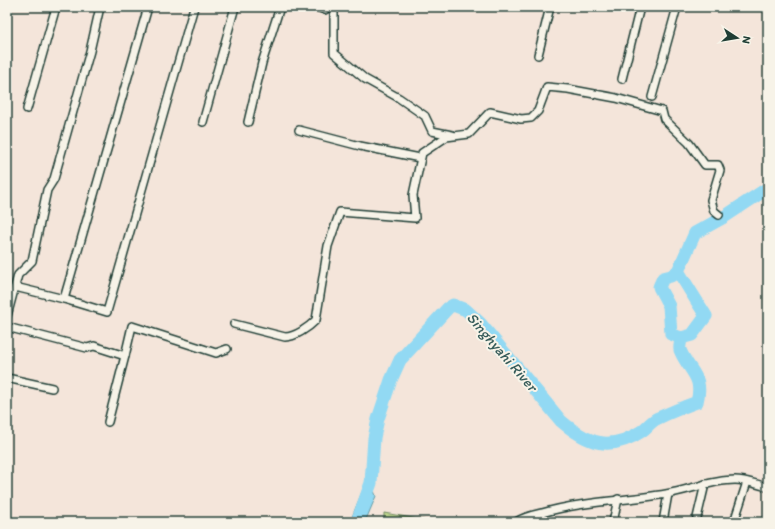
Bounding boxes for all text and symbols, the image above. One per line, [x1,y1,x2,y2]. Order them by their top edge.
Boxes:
north arrow [717,18,757,58]
text: N [739,35,753,45]
water label: Singhyahi River [463,309,542,397]

